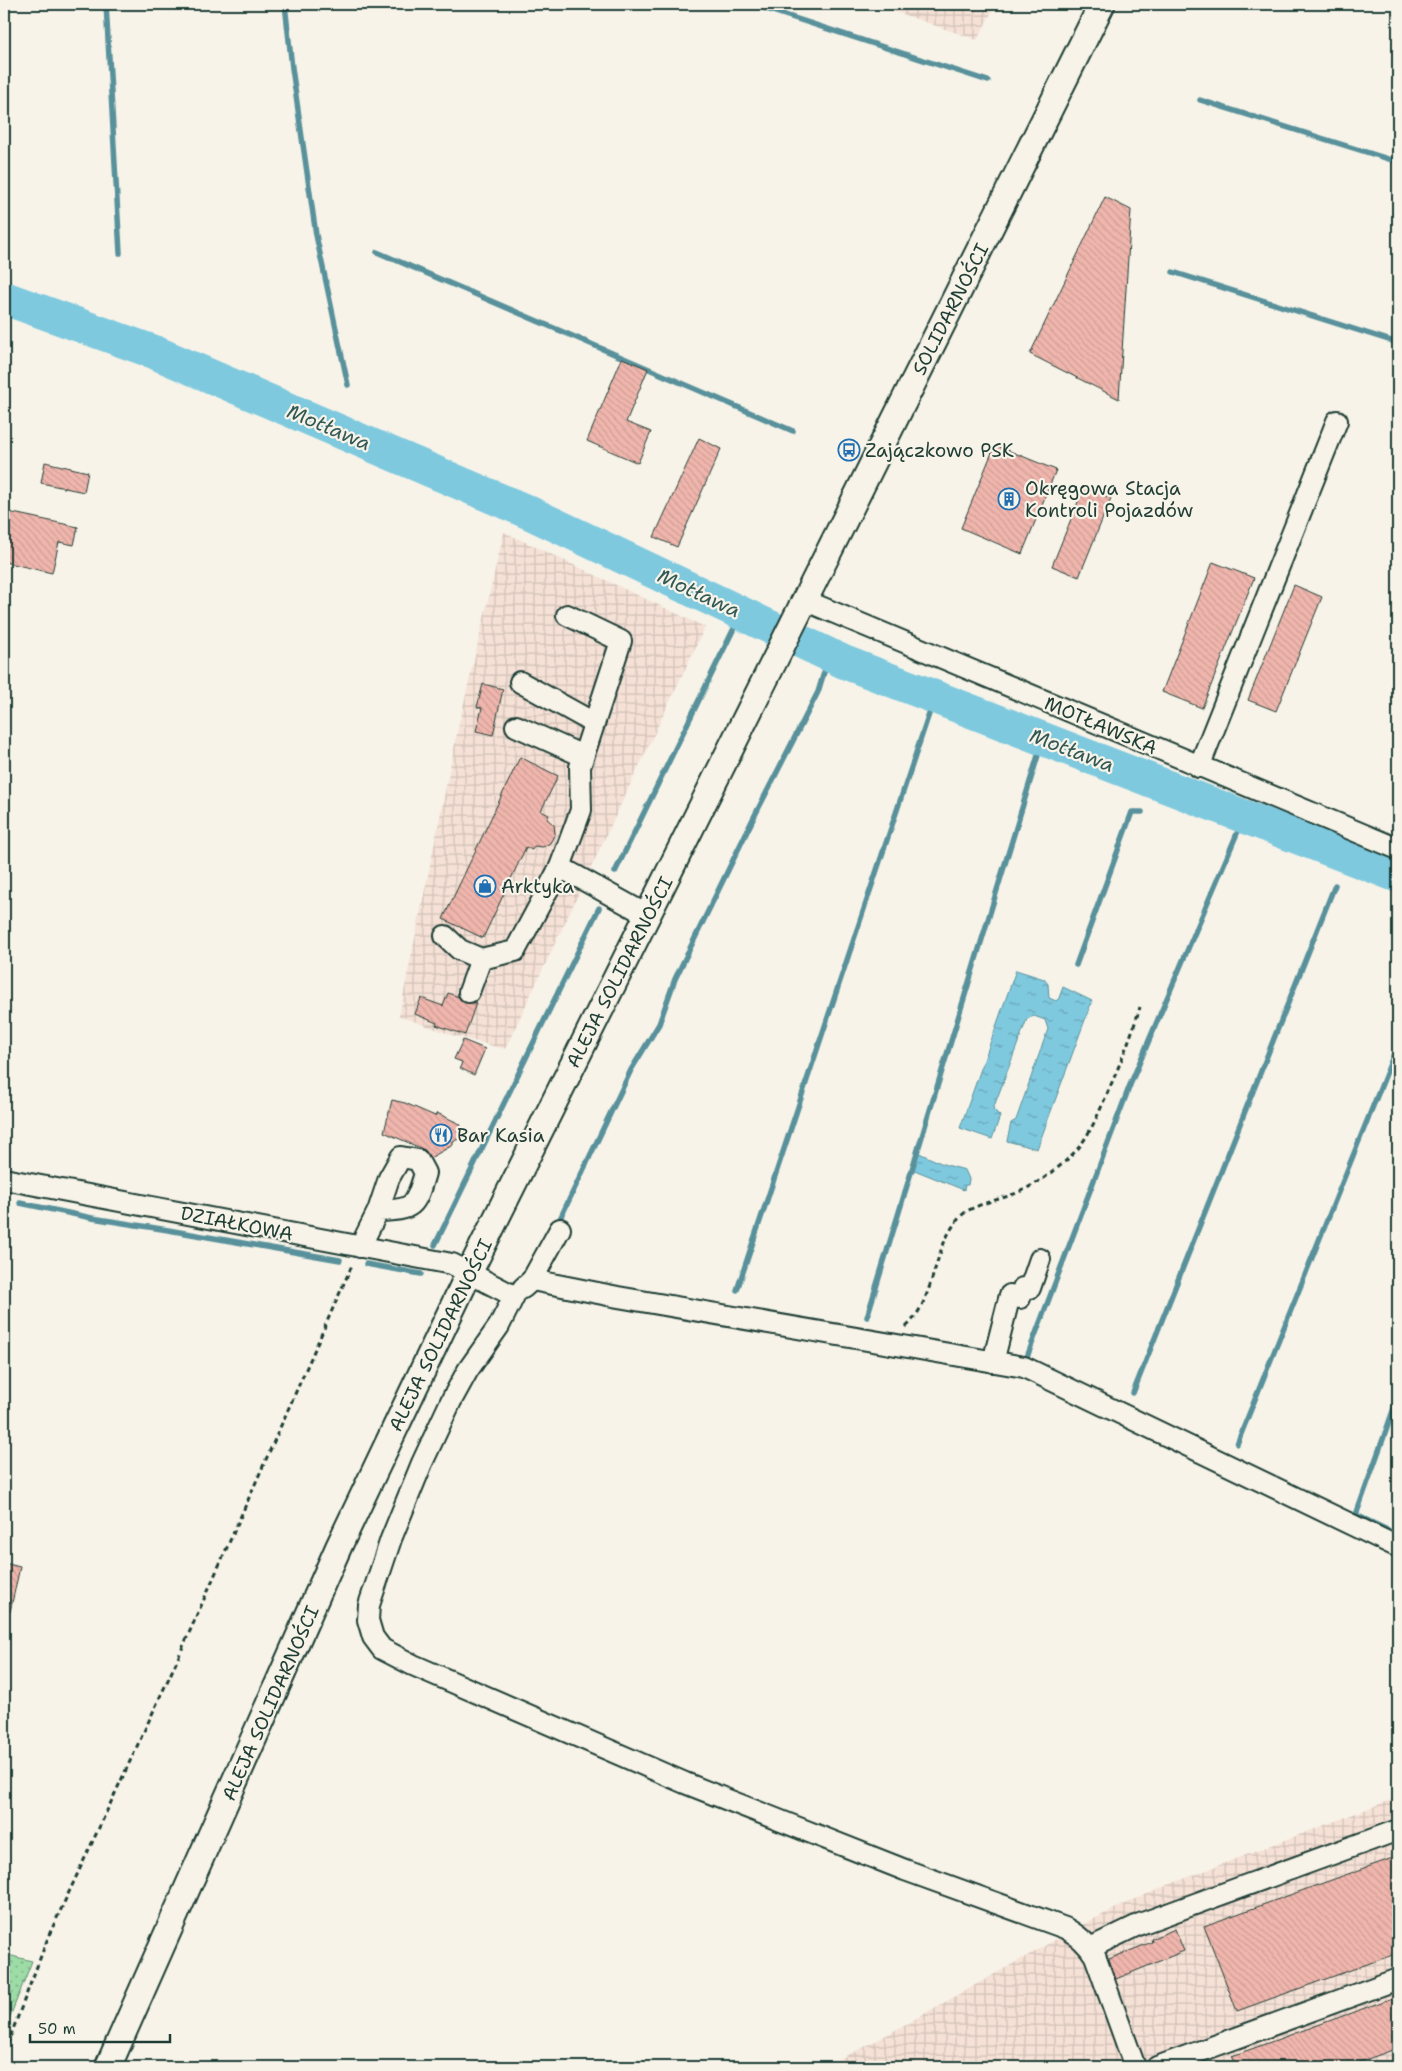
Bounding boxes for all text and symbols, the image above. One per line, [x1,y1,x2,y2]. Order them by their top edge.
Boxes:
street label: SOLIDARNOŚCI [906,239,994,379]
water label: Motława [283,398,375,456]
bus stop icon: Zajączkowo PSK [837,438,861,462]
place label: Zajączkowo PSK [865,438,1014,463]
place label: Okręgowa Stacja Kontroli Pojazdów [1025,476,1193,523]
building icon: Okręgowa Stacja Kontroli Pojazdów [997,487,1021,511]
water label: Motława [653,562,745,624]
street label: MOTŁAWSKA [1041,691,1161,760]
water label: Motława [1026,722,1118,778]
street label: ALEJA SOLIDARNOŚCI [559,872,679,1072]
shop icon: Arktyka [473,874,497,898]
place label: Arktyka [501,874,574,899]
restaurant icon: Bar Kasia [429,1123,453,1147]
place label: Bar Kasia [457,1123,545,1148]
street label: DZIAŁKOWA [179,1200,295,1247]
street label: ALEJA SOLIDARNOŚCI [382,1234,498,1436]
street label: ALEJA SOLIDARNOŚCI [215,1601,325,1805]
scale bar [30,2011,170,2043]
text: 50 m [38,2019,76,2039]

